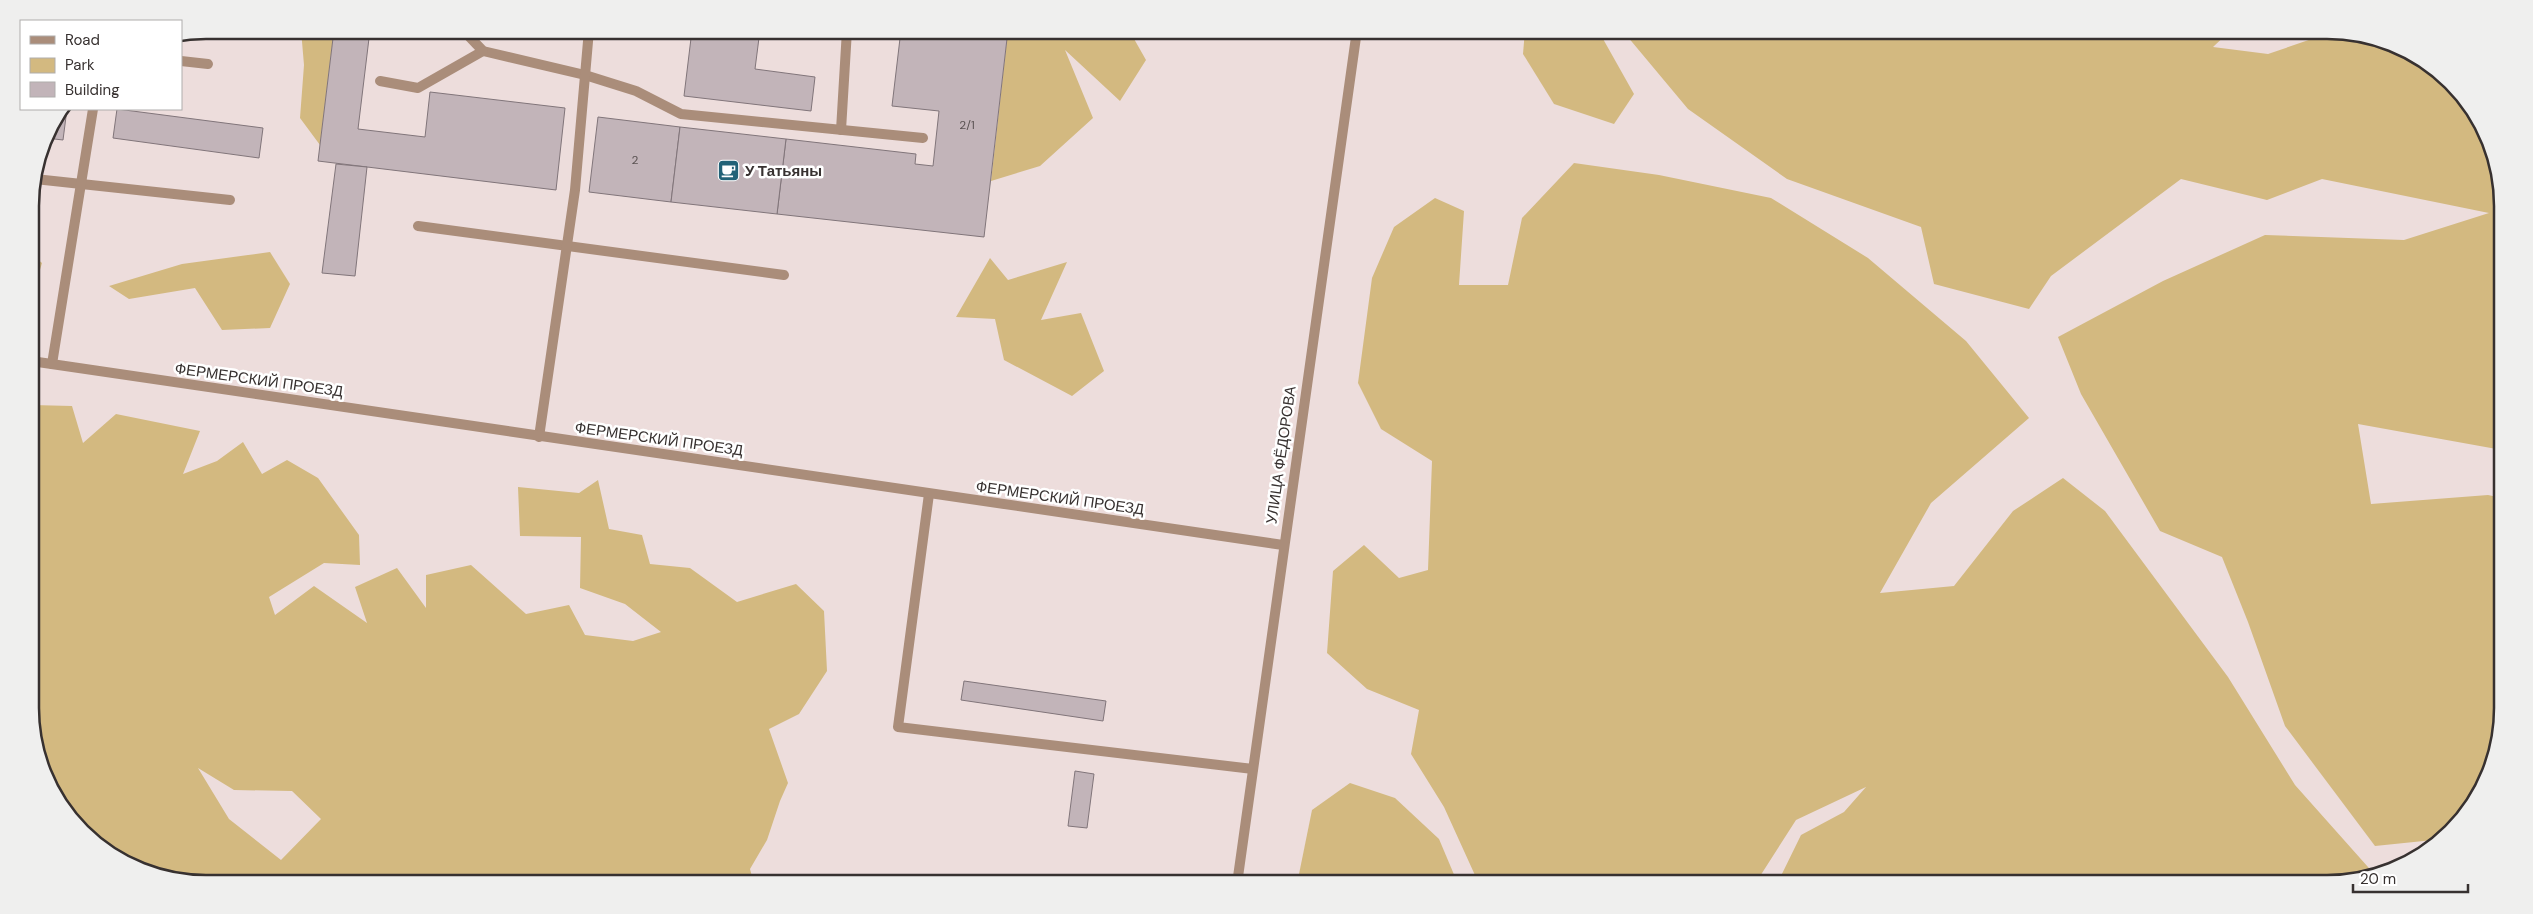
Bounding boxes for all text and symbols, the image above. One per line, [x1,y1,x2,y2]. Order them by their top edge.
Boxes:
legend [20,20,182,110]
text: Road [65,30,100,50]
text: Park [65,55,95,75]
text: Building [65,80,120,100]
house number: 2/1 [959,117,975,133]
house number: 2 [632,152,639,168]
cafe icon: У Татьяны [717,159,741,183]
place label: У Татьяны [745,161,822,181]
street label: ФЕРМЕРСКИЙ ПРОЕЗД [174,358,344,402]
street label: УЛИЦА ФЁДОРОВА [1261,385,1301,525]
street label: ФЕРМЕРСКИЙ ПРОЕЗД [574,417,744,461]
street label: ФЕРМЕРСКИЙ ПРОЕЗД [975,476,1145,520]
scale bar [2353,862,2468,894]
text: 20 m [2360,869,2396,889]

